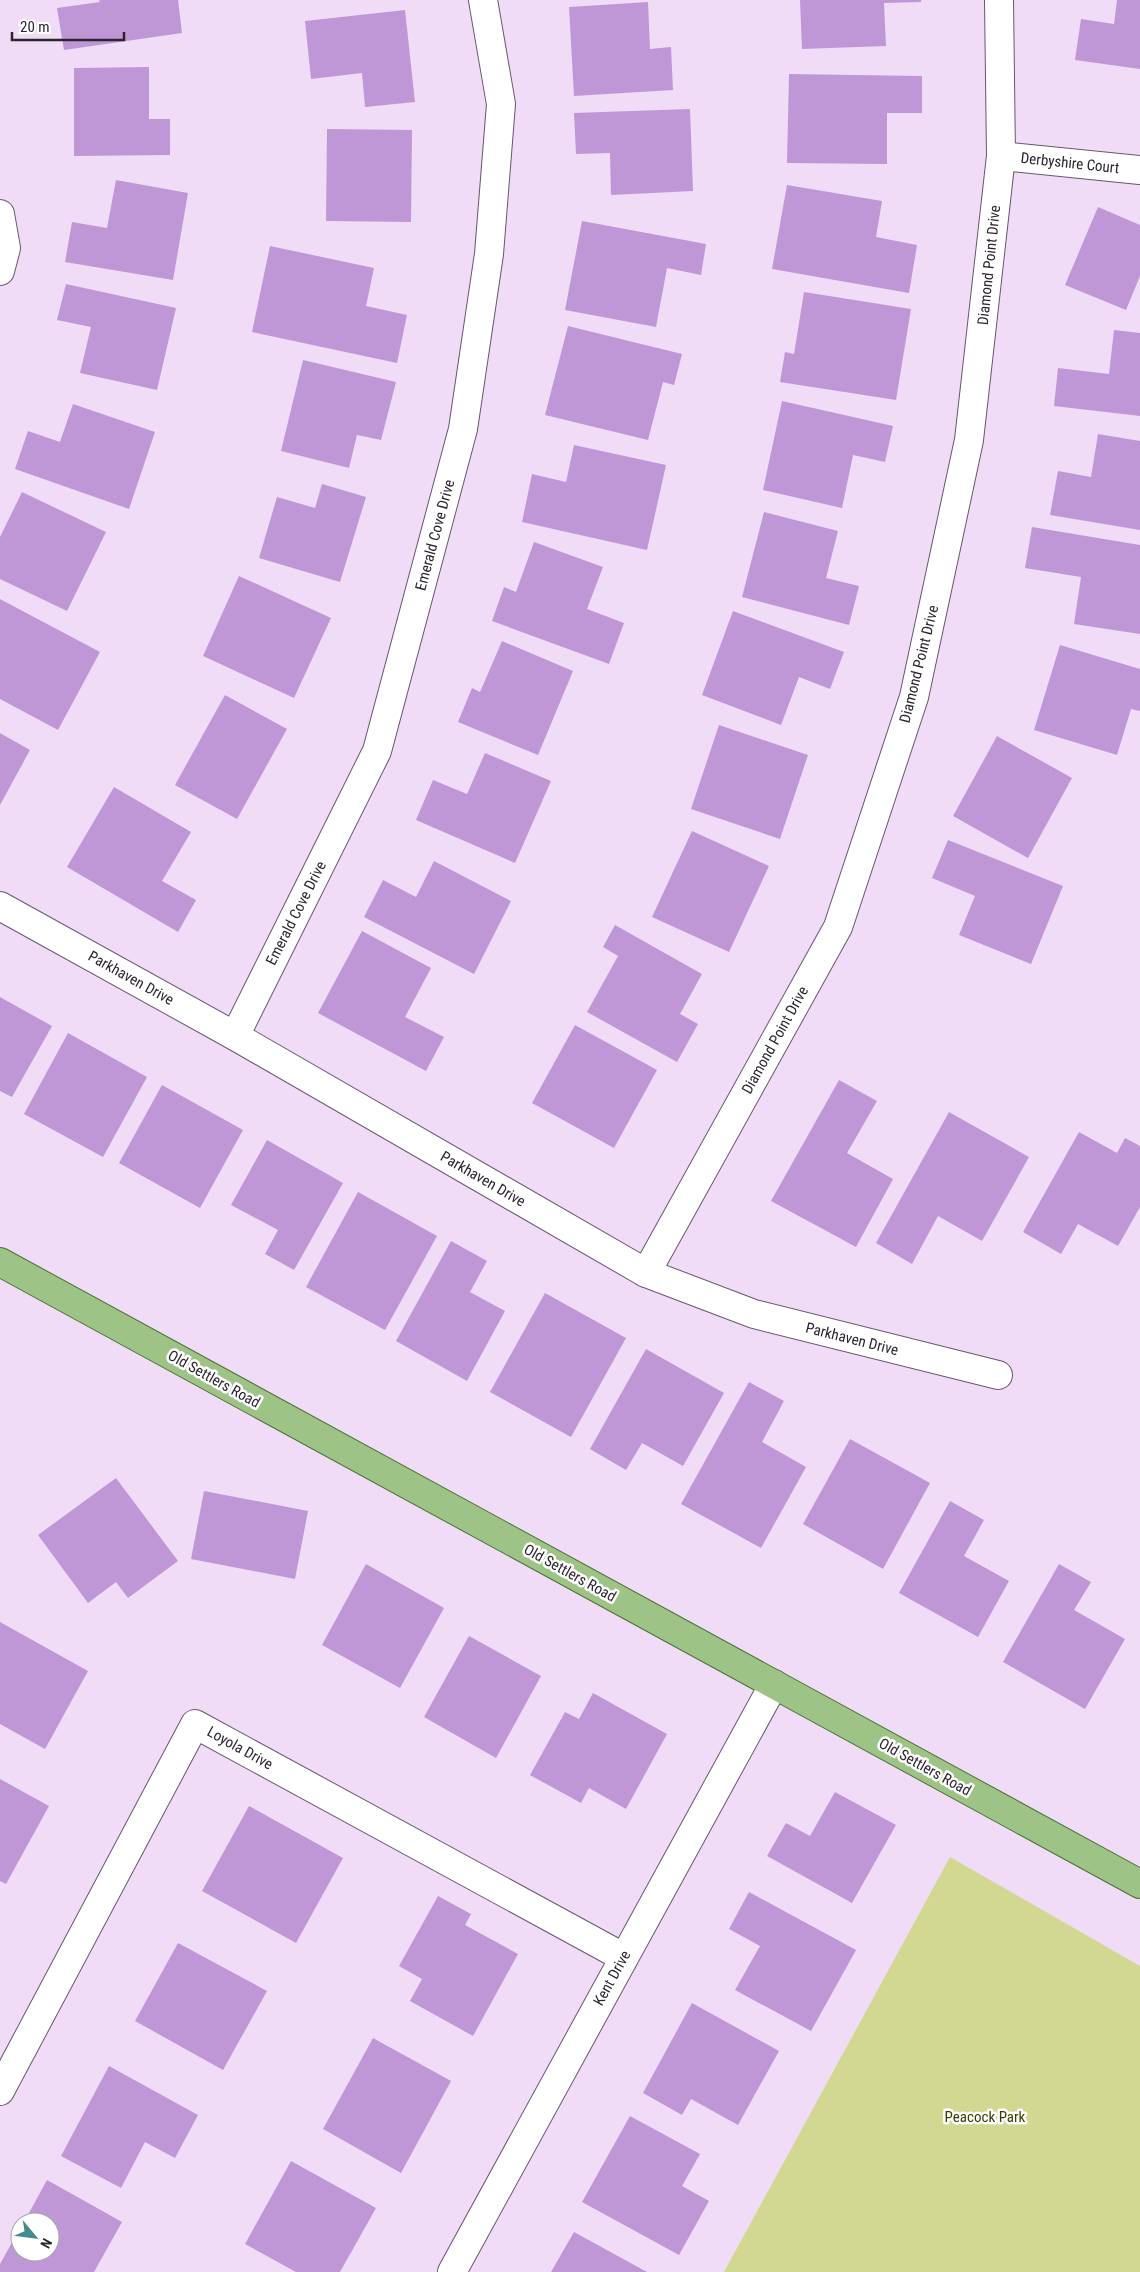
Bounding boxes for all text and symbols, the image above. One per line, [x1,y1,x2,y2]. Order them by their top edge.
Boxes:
scale bar [12,10,125,42]
text: 20 m [20,18,50,36]
street label: Derbyshire Court [1020,149,1120,177]
street label: Diamond Point Drive [974,204,1004,326]
street label: Emerald Cove Drive [412,478,458,592]
street label: Diamond Point Drive [896,603,942,725]
street label: Emerald Cove Drive [262,858,330,968]
street label: Parkhaven Drive [85,947,177,1009]
street label: Diamond Point Drive [738,983,812,1097]
street label: Parkhaven Drive [437,1147,529,1211]
street label: Parkhaven Drive [804,1319,900,1359]
street label: Old Settlers Road [165,1346,263,1412]
street label: Old Settlers Road [521,1540,619,1606]
street label: Loyola Drive [204,1723,276,1773]
street label: Old Settlers Road [876,1734,974,1800]
street label: Kent Drive [590,1947,634,2009]
park label: Peacock Park [945,2108,1026,2126]
north arrow [10,2212,60,2262]
text: N [37,2236,55,2251]

